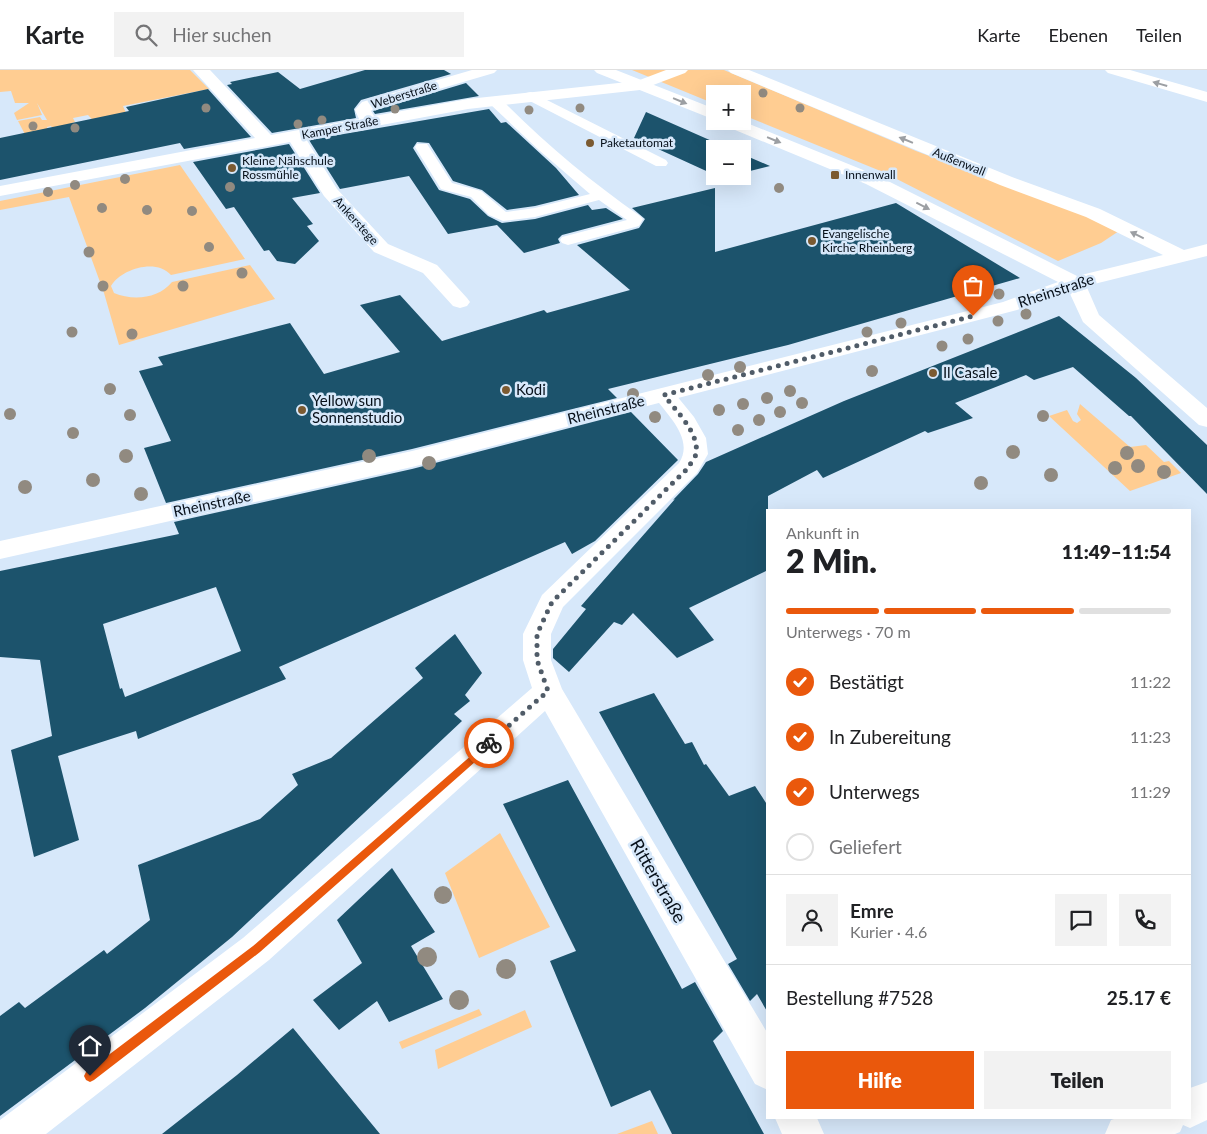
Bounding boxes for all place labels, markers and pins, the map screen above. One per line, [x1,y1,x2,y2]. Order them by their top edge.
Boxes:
place label: Paketautomat [600,135,674,150]
marker: Paketautomat [584,137,596,149]
place label: Kleine Nähschule Rossmühle [242,153,333,182]
marker: Kleine Nähschule Rossmühle [226,162,238,174]
place label: Innenwall [845,167,896,182]
marker: Innenwall [829,169,841,181]
place label: Evangelische Kirche Rheinberg [822,226,912,255]
marker: Evangelische Kirche Rheinberg [806,235,818,247]
pin [952,265,994,316]
place label: Il Casale [943,363,997,381]
marker: Il Casale [927,367,939,379]
place label: Kodi [516,380,546,398]
marker: Kodi [500,384,512,396]
place label: Yellow sun Sonnenstudio [312,391,402,426]
marker: Yellow sun Sonnenstudio [296,404,308,416]
pin [69,1025,111,1076]

